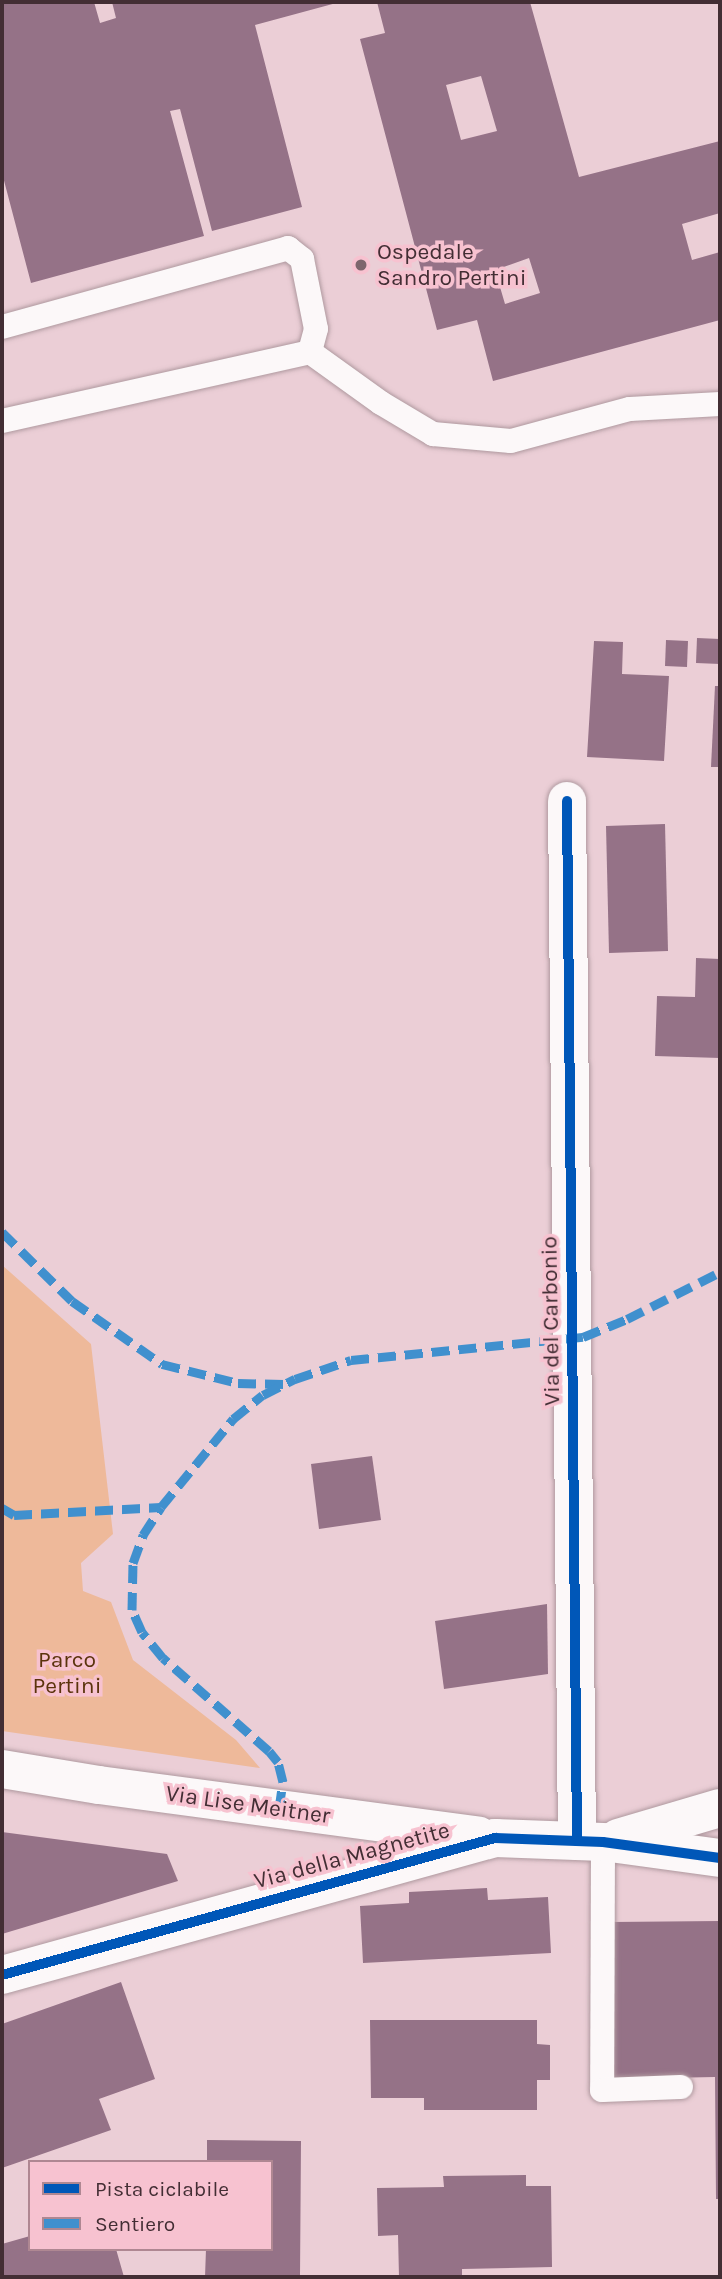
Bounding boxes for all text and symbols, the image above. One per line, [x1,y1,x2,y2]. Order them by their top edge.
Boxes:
place label: Ospedale Sandro Pertini [377,238,527,292]
marker: Ospedale Sandro Pertini [351,255,371,275]
street label: Via del Carbonio [536,1236,566,1406]
park label: Parco Pertini [32,1646,102,1700]
street label: Via Lise Meitner [164,1780,332,1830]
street label: Via della Magnetite [251,1817,453,1895]
legend [28,2160,273,2251]
text: Pista ciclabile [95,2177,229,2201]
text: Sentiero [95,2212,175,2236]

